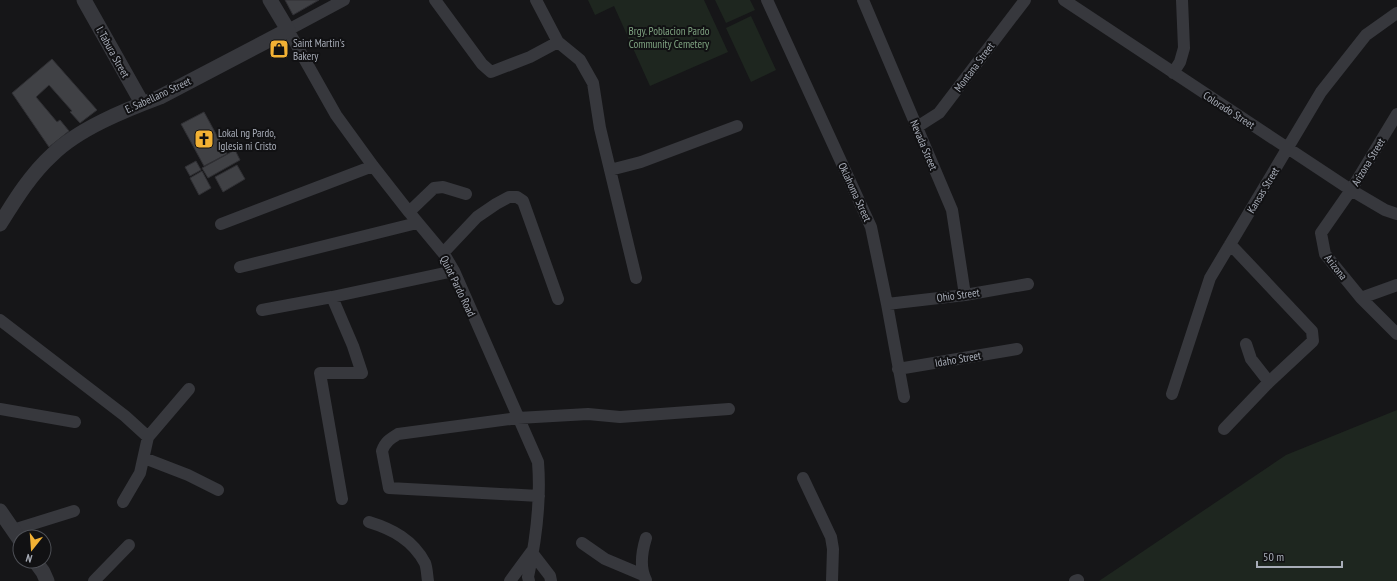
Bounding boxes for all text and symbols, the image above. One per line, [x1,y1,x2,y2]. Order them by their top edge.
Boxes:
street label: I. Tabura Street [93,24,133,80]
park label: Brgy. Poblacion Pardo Community Cemetery [629,24,710,51]
place label: Saint Martin's Bakery [293,36,345,63]
shop icon: Saint Martin's Bakery [268,38,290,60]
street label: Montana Street [951,39,997,95]
street label: E. Sabellano Street [123,74,193,116]
street label: Colorado Street [1201,88,1257,132]
street label: Nevada Street [907,118,941,172]
place label: Lokal ng Pardo, Iglesia ni Cristo [218,126,277,153]
church icon: Lokal ng Pardo, Iglesia ni Cristo [193,128,215,150]
street label: Arizona Street [1348,135,1388,189]
street label: Oklahoma Street [835,160,875,224]
street label: Kansas Street [1244,164,1282,216]
street label: Arizona [1322,251,1350,283]
street label: Quiot Pardo Road [437,253,479,319]
street label: Ohio Street [936,285,980,305]
street label: Idaho Street [934,348,982,370]
north arrow [12,529,52,569]
scale bar [1257,543,1342,569]
text: 50 m [1263,549,1284,564]
text: N [24,551,34,566]

